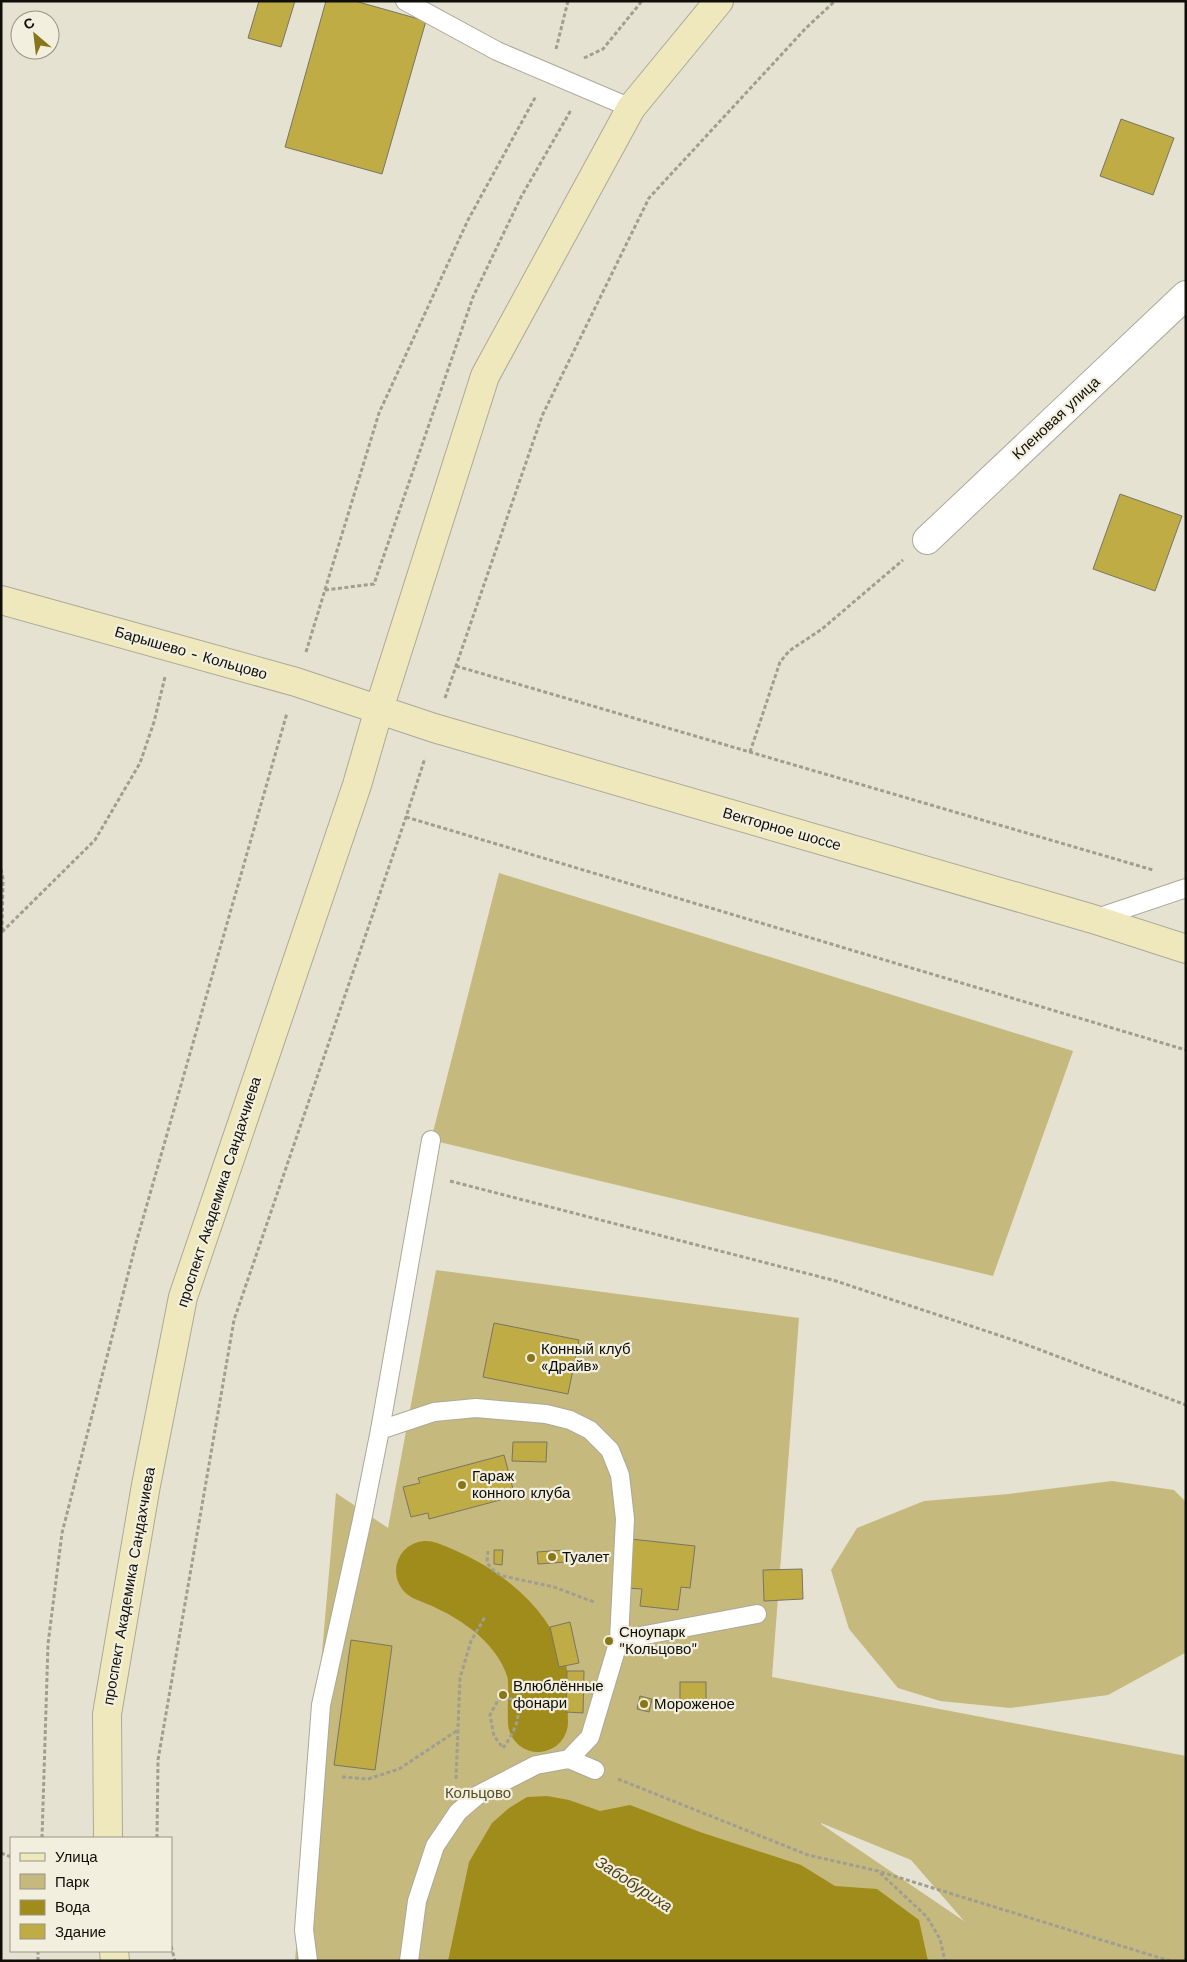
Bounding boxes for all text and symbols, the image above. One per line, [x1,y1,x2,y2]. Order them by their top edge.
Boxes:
north arrow [10,10,60,60]
text: С [21,14,37,33]
street label: Кленовая улица [1009,372,1104,463]
street label: Барышево - Кольцово [113,623,269,683]
street label: Векторное шоссе [721,803,843,855]
street label: проспект Академика Сандахчиева [173,1074,265,1310]
place label: Конный клуб «Драйв» [541,1340,631,1375]
marker: Конный клуб «Драйв» [525,1352,537,1364]
street label: проспект Академика Сандахчиева [99,1465,159,1706]
place label: Гараж конного клуба [472,1467,571,1502]
marker: Гараж конного клуба [456,1479,468,1491]
place label: Туалет [562,1548,610,1566]
marker: Туалет [546,1551,558,1563]
place label: Сноупарк "Кольцово" [619,1623,697,1658]
marker: Сноупарк "Кольцово" [603,1635,615,1647]
place label: Влюблённые фонари [513,1677,604,1712]
marker: Влюблённые фонари [497,1689,509,1701]
place label: Мороженое [654,1695,735,1713]
marker: Мороженое [638,1698,650,1710]
park label: Кольцово [445,1784,511,1802]
legend [10,1837,172,1952]
text: Улица [55,1848,98,1866]
water label: Забобуриха [592,1852,676,1916]
text: Парк [55,1873,89,1891]
text: Вода [55,1898,91,1916]
text: Здание [55,1923,106,1941]

